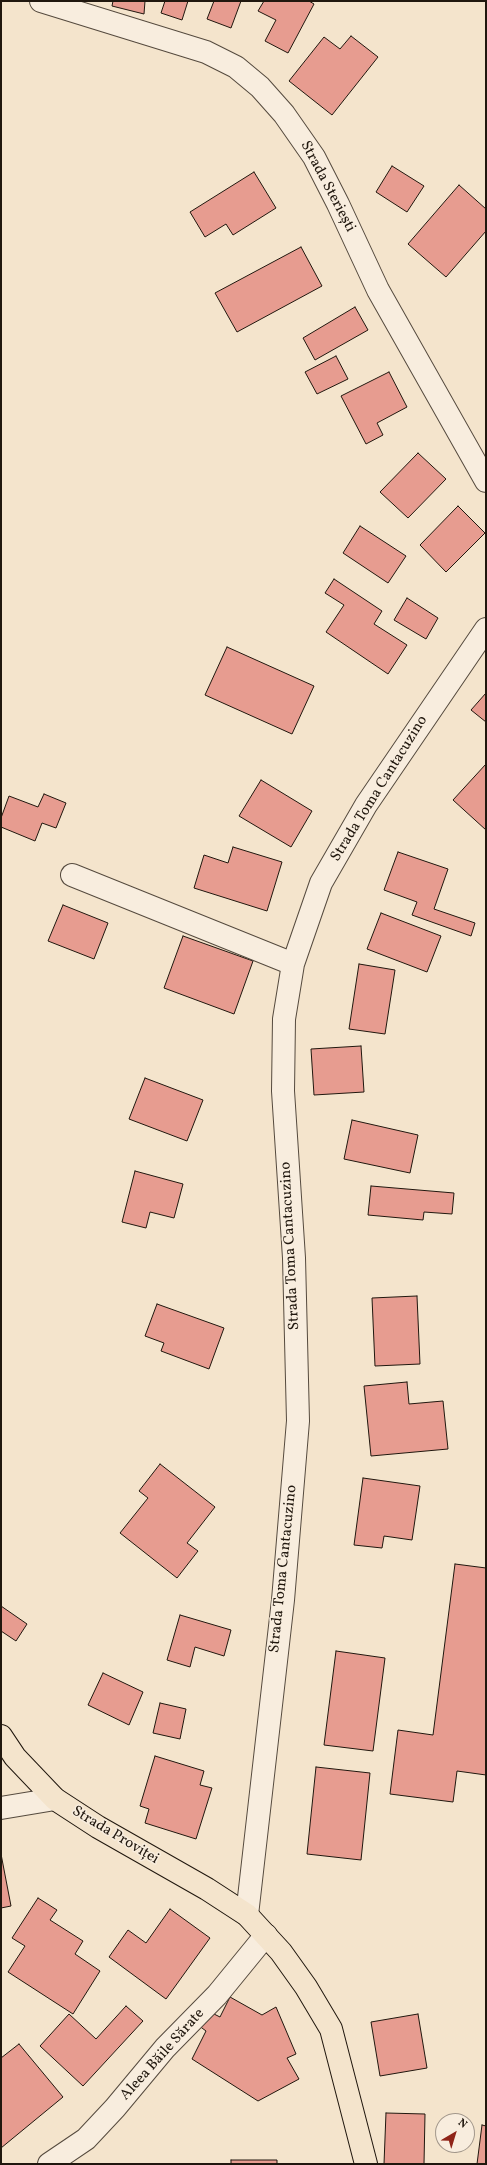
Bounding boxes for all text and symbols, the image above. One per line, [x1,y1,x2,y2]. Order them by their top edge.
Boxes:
street label: Strada Steriești [295,138,359,236]
street label: Strada Toma Cantacuzino [328,713,432,865]
street label: Strada Toma Cantacuzino [278,1161,304,1331]
street label: Strada Toma Cantacuzino [266,1484,302,1654]
street label: Strada Proviței [68,1803,162,1869]
street label: Aleea Băile Sărate [117,2005,209,2105]
north arrow [435,2113,475,2153]
text: N [454,2116,470,2132]

